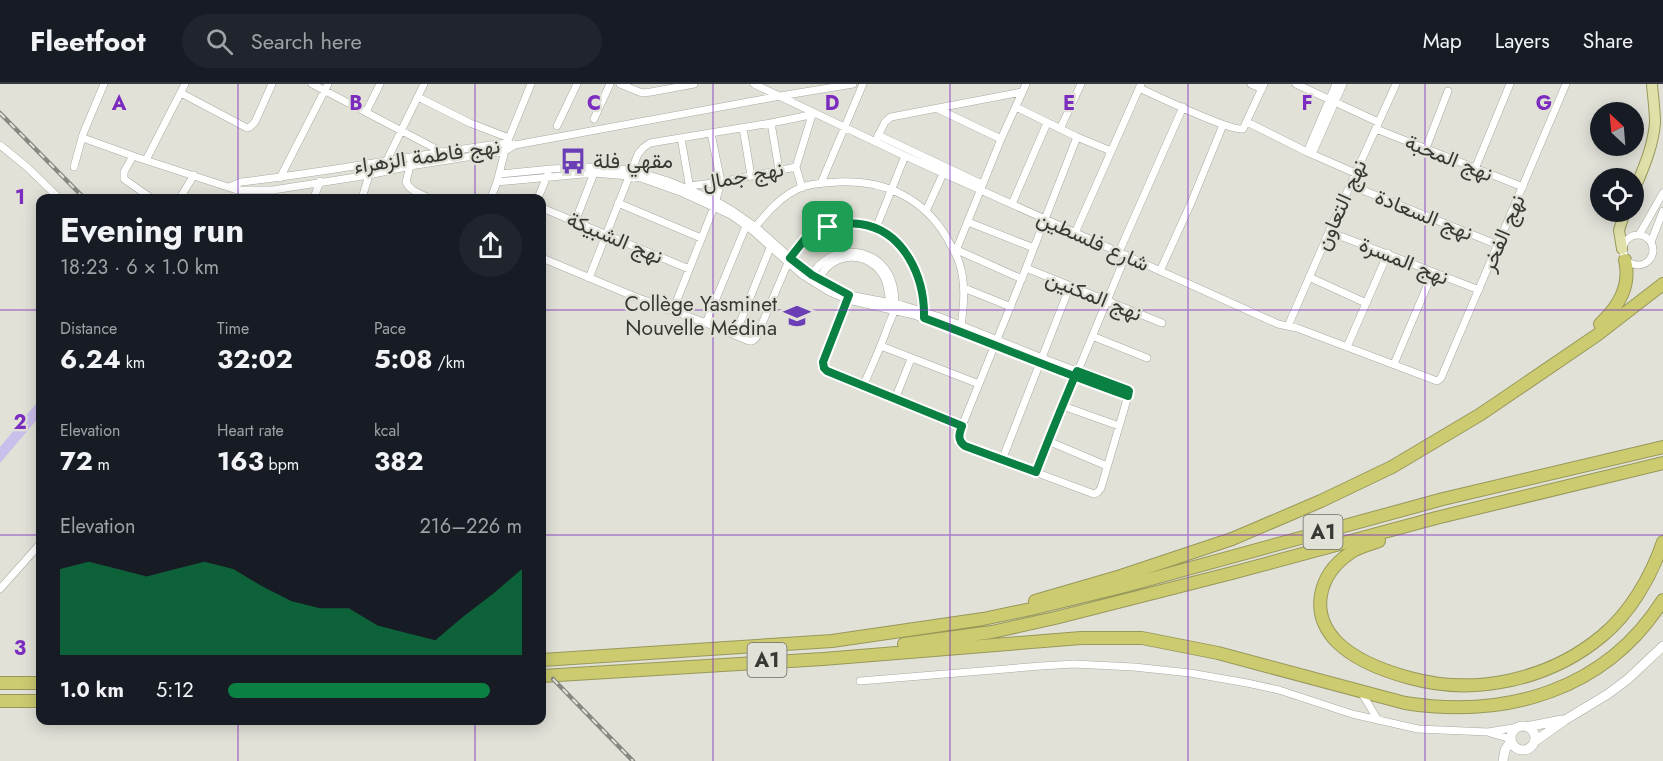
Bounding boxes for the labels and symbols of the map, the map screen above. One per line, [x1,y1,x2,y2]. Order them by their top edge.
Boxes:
text: A [111,89,127,118]
text: B [349,89,363,118]
text: C [587,89,601,118]
text: D [825,89,839,118]
text: E [1063,89,1075,118]
text: F [1301,89,1313,118]
text: G [1536,89,1552,118]
north arrow [1590,102,1644,156]
street label: نهج المحبة [1400,127,1498,189]
street label: نهج فاطمة الزهراء [352,131,502,181]
bus stop icon: مقهي فلة [558,146,588,176]
place label: مقهي فلة [593,146,673,178]
street label: نهج جمال [700,154,786,198]
street label: نهج التعاون [1308,155,1374,255]
street label: نهج السعادة [1371,182,1477,248]
text: 1 [15,183,25,212]
street label: نهج الفخر [1473,190,1533,277]
pin [802,201,853,252]
street label: شارع فلسطين [1032,203,1154,279]
street label: نهج الشبيكة [562,204,668,272]
street label: نهج المسرة [1355,229,1453,293]
street label: نهج المكنين [1041,263,1147,329]
place label: Collège Yasminet Nouvelle Médina [625,289,777,343]
school or university icon: Collège Yasminet Nouvelle Médina [782,301,812,331]
text: 2 [13,408,27,437]
road number: A1 [1304,515,1342,549]
text: 3 [14,634,26,663]
road number: A1 [748,643,786,677]

